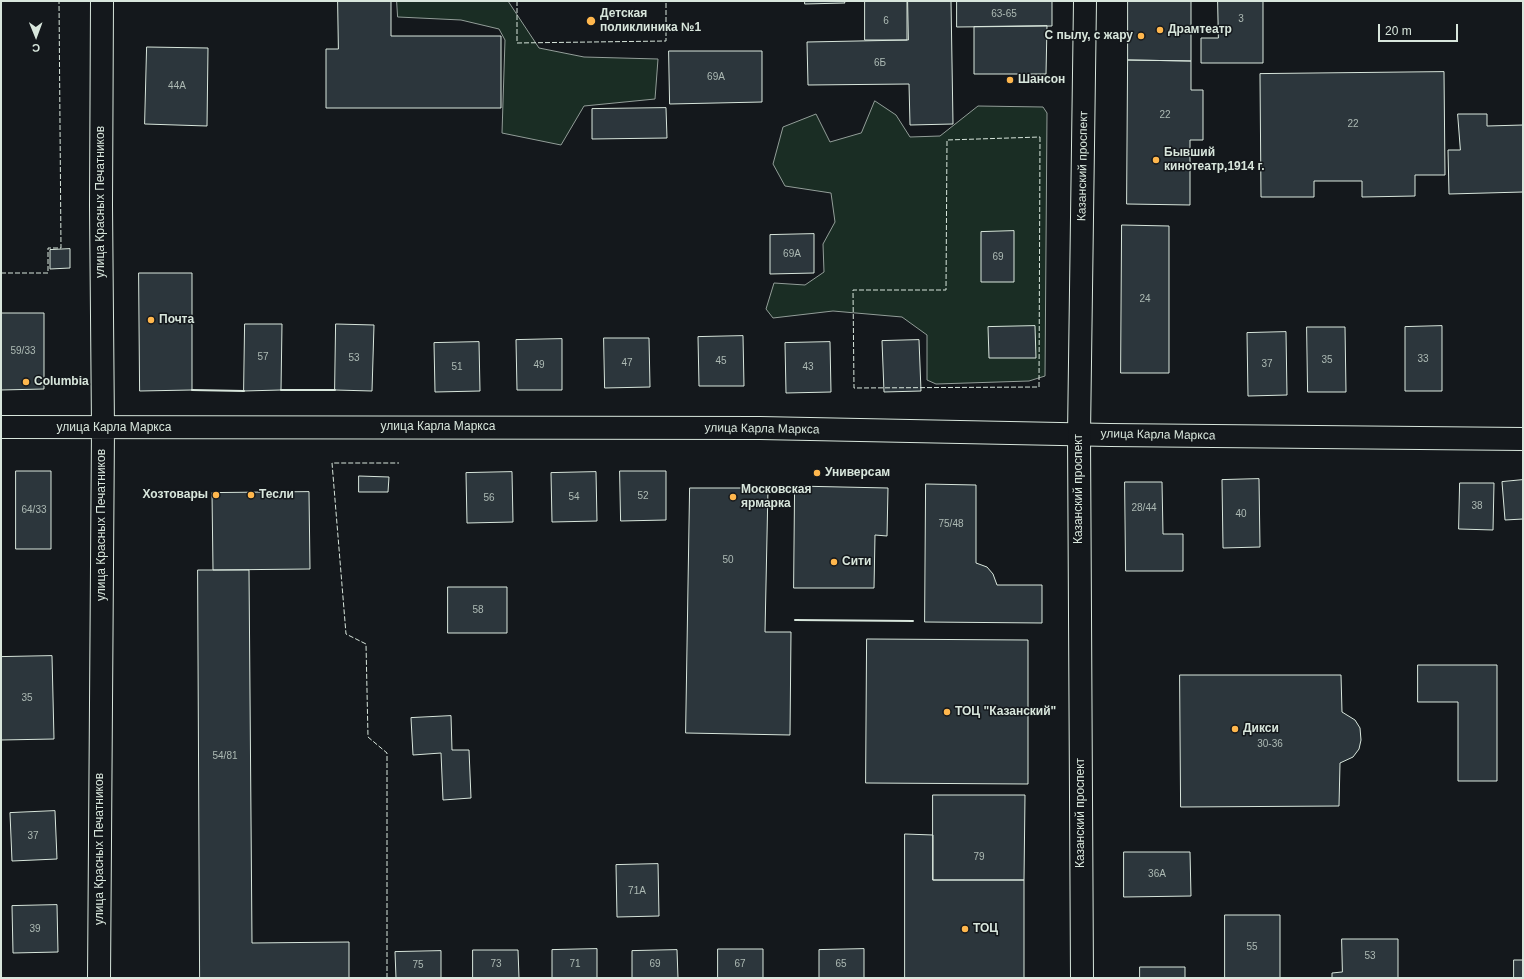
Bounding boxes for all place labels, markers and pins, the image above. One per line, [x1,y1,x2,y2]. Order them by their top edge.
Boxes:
place label: Детская поликлиника №1 [600,7,701,35]
marker: Детская поликлиника №1 [585,15,597,27]
place label: Драмтеатр [1168,23,1232,37]
marker: Драмтеатр [1155,25,1165,35]
place label: С пылу, с жару [1044,29,1133,43]
marker: С пылу, с жару [1136,31,1146,41]
place label: Шансон [1018,73,1065,87]
marker: Шансон [1005,75,1015,85]
place label: Бывший кинотеатр,1914 г. [1164,146,1265,174]
marker: Бывший кинотеатр,1914 г. [1151,155,1161,165]
place label: Почта [159,313,194,327]
marker: Почта [146,315,156,325]
place label: Columbia [34,375,89,389]
marker: Columbia [21,377,31,387]
place label: Универсам [825,466,890,480]
marker: Универсам [812,468,822,478]
place label: Московская ярмарка [741,483,811,511]
place label: Хозтовары [142,488,208,502]
place label: Тесли [259,488,294,502]
marker: Хозтовары [211,490,221,500]
marker: Тесли [246,490,256,500]
marker: Московская ярмарка [728,492,738,502]
place label: Сити [842,555,871,569]
marker: Сити [829,557,839,567]
place label: ТОЦ "Казанский" [955,705,1056,719]
marker: ТОЦ "Казанский" [942,707,952,717]
place label: Дикси [1243,722,1279,736]
marker: Дикси [1230,724,1240,734]
place label: ТОЦ [973,922,998,936]
marker: ТОЦ [960,924,970,934]

